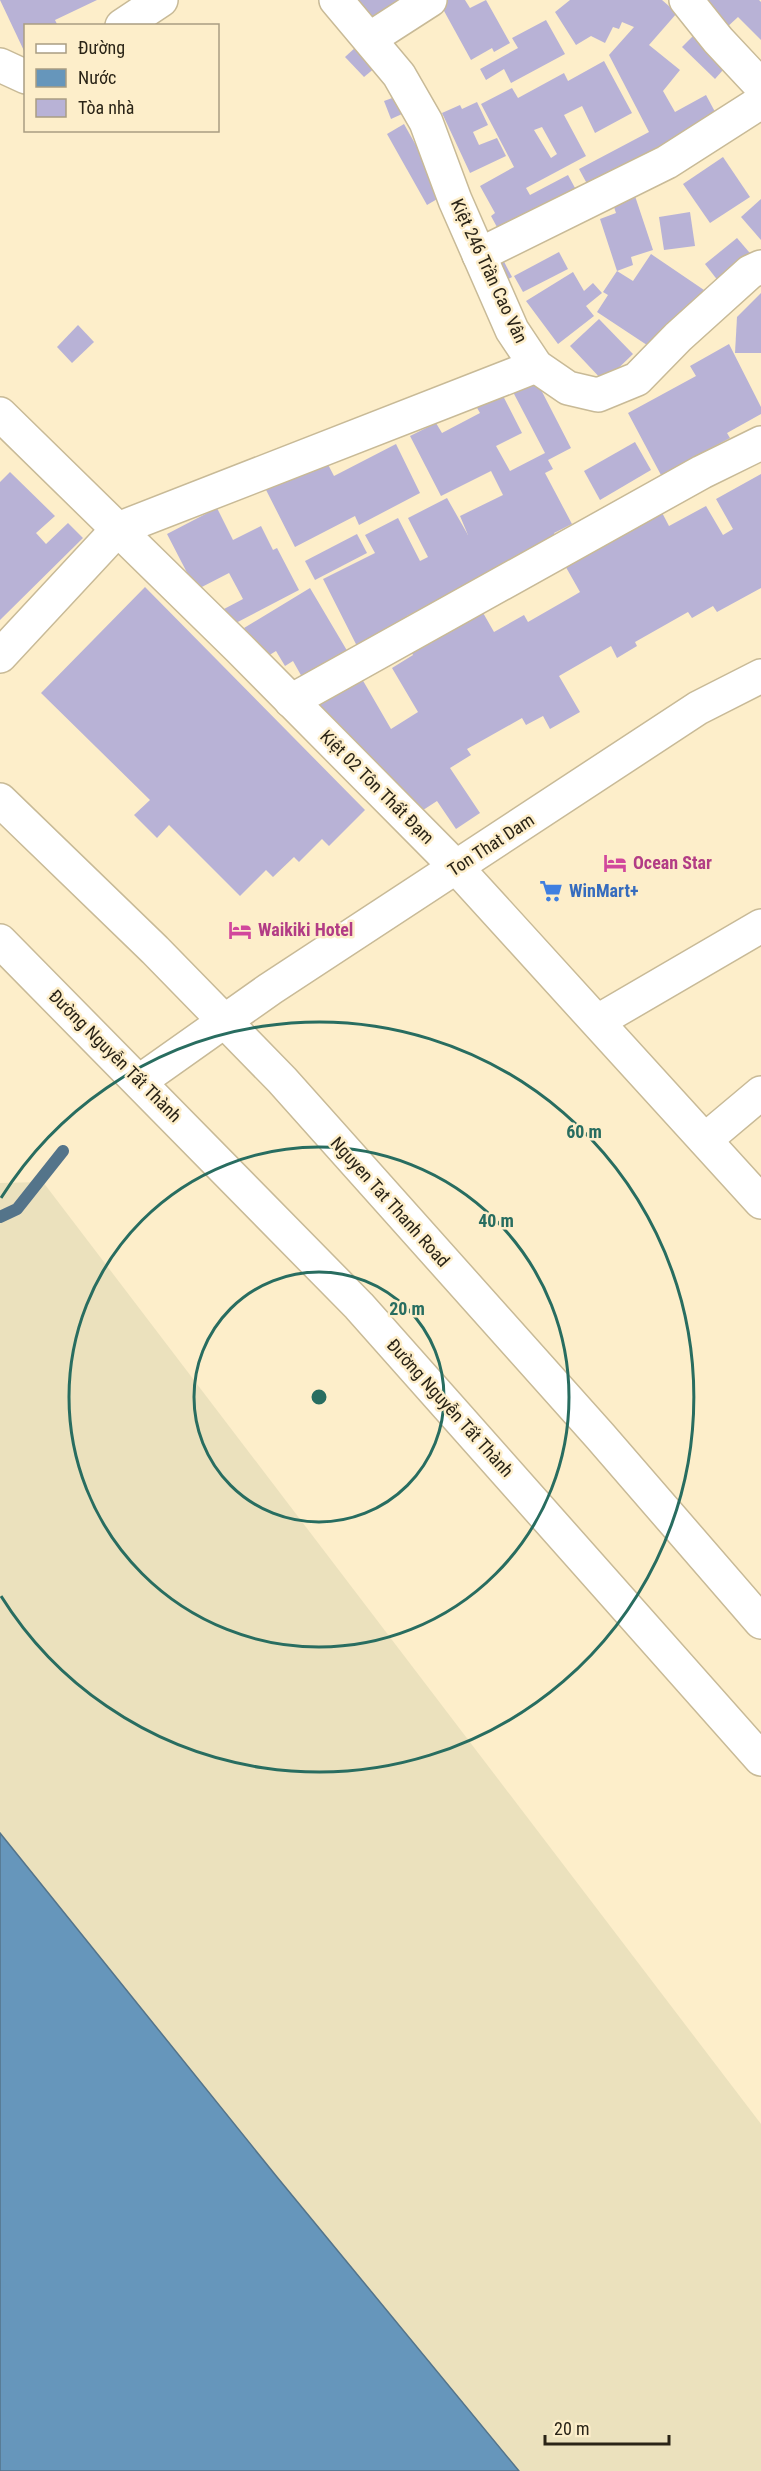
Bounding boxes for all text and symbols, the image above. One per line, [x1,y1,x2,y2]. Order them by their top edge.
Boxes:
legend [24,24,219,132]
text: Đường [78,37,125,58]
text: Nước [78,67,116,88]
text: Tòa nhà [78,97,134,118]
street label: Kiệt 246 Trần Cao Vân [447,195,532,346]
street label: Kiệt 02 Tôn Thất Đạm [316,725,439,848]
street label: Ton That Dam [444,809,538,880]
hotel icon: Ocean Star [602,850,628,876]
place label: Ocean Star [633,852,712,873]
supermarket icon: WinMart+ [538,878,564,904]
place label: WinMart+ [569,880,639,901]
hotel icon: Waikiki Hotel [227,917,253,943]
place label: Waikiki Hotel [258,919,353,940]
street label: Đường Nguyễn Tất Thành [45,985,186,1126]
text: 60 m [566,1121,602,1142]
street label: Nguyen Tat Thanh Road [327,1132,454,1271]
text: 40 m [478,1210,514,1231]
text: 20 m [389,1298,425,1319]
street label: Đường Nguyễn Tất Thành [383,1334,518,1481]
centre of rings [309,1387,329,1407]
scale bar [545,2408,670,2446]
text: 20 m [554,2418,589,2439]

